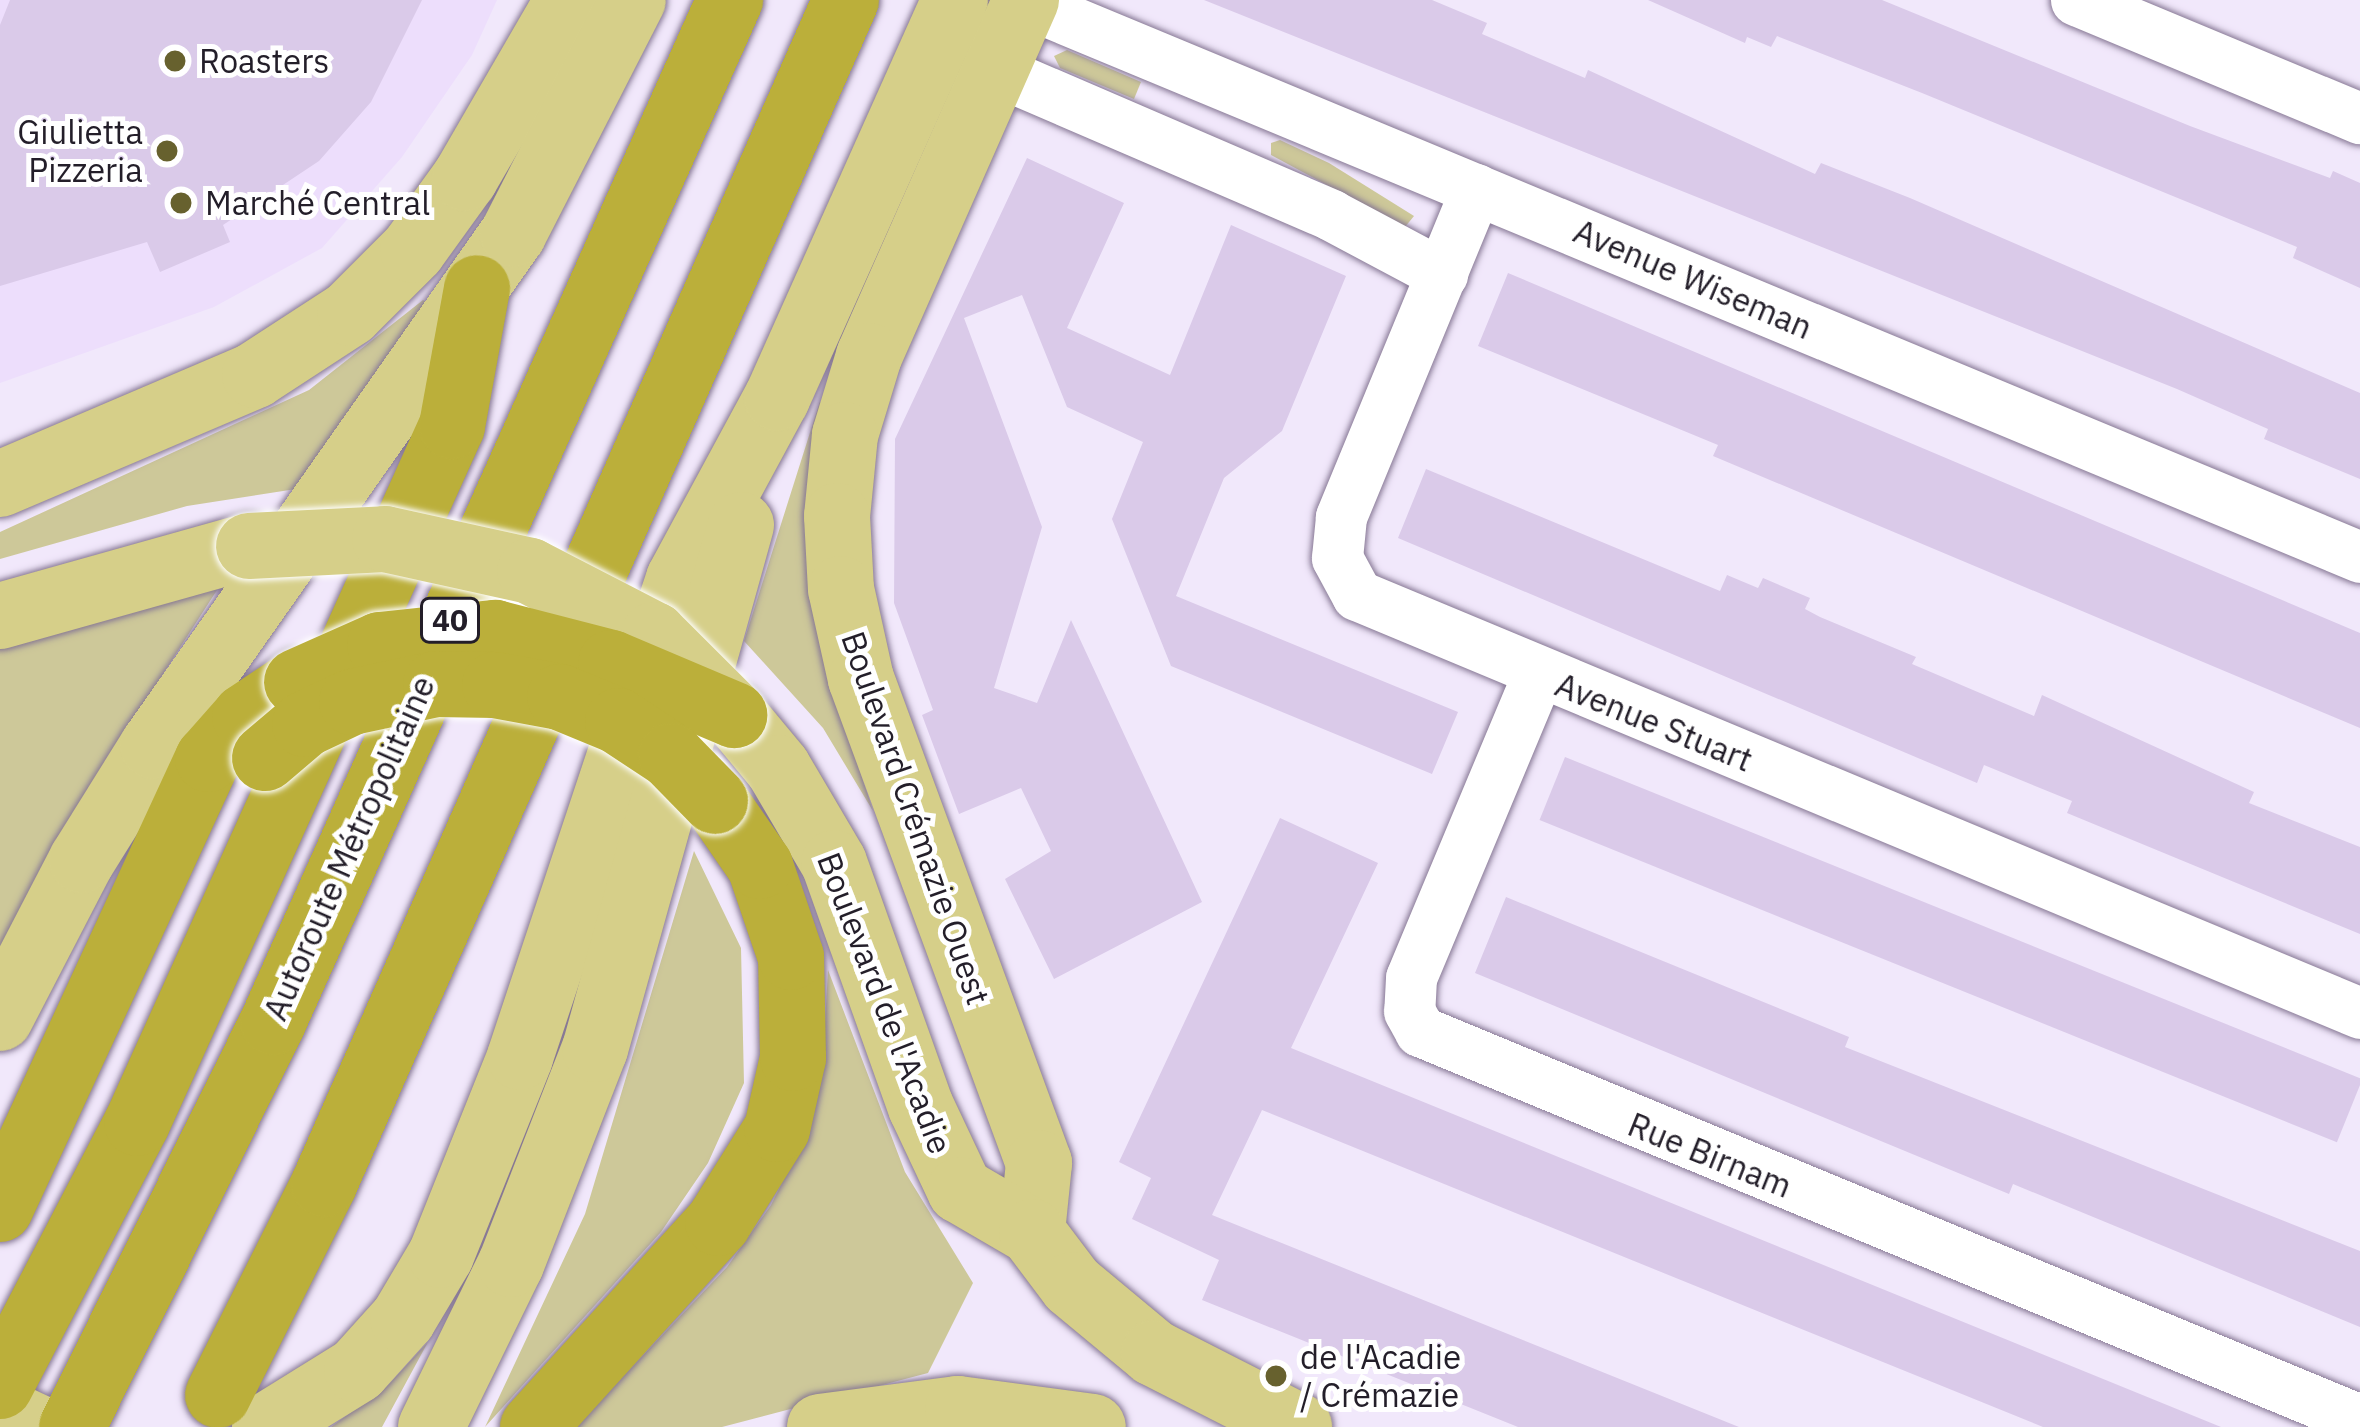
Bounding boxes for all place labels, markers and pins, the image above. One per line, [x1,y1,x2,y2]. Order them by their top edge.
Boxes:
place label: Roasters [199,41,329,81]
marker: Roasters [162,48,188,74]
place label: Giulietta Pizzeria [17,112,143,190]
marker: Giulietta Pizzeria [154,138,180,164]
place label: Marché Central [205,183,430,223]
marker: Marché Central [168,190,194,216]
place label: de l'Acadie / Crémazie [1300,1337,1461,1415]
marker: de l'Acadie / Crémazie [1263,1363,1289,1389]

